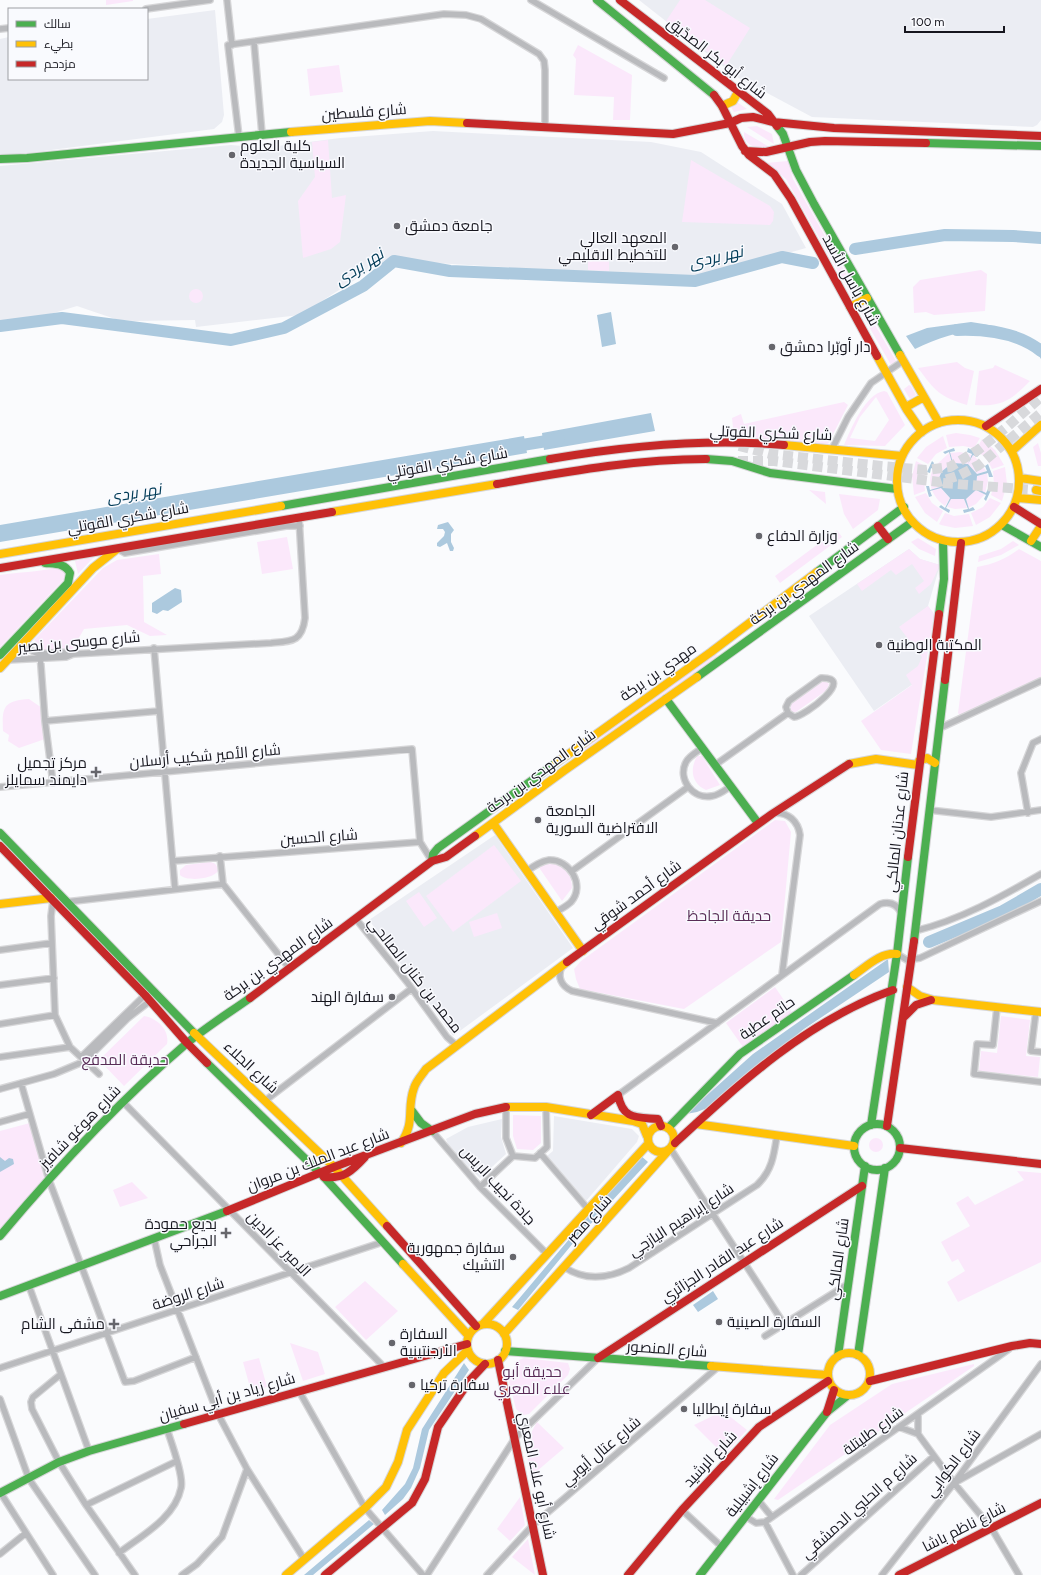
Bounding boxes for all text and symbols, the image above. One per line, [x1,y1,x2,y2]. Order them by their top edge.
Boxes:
legend [8,8,148,80]
scale bar [905,8,1004,34]
street label: شارع أبو بكر الصدّيق [662,13,771,104]
text: 100 m [911,15,945,29]
text: سالك [44,17,71,31]
text: بطيء [44,37,73,54]
text: مزدحم [44,57,76,72]
street label: شارع فلسطين [321,100,407,126]
place label: كلية العلوم السياسية الجديدة [240,137,345,172]
marker: كلية العلوم السياسية الجديدة [227,150,237,160]
place label: جامعة دمشق [405,217,493,236]
marker: جامعة دمشق [392,221,402,231]
place label: المعهد العالي للتخطيط الاقليمي [558,229,667,267]
street label: شارع باسل الأسد [817,231,884,330]
water label: نهر بردى [687,241,746,272]
marker: المعهد العالي للتخطيط الاقليمي [670,242,680,252]
water label: نهر بردى [331,243,389,290]
place label: دار أوبّرا دمشق [780,337,871,357]
marker: دار أوبّرا دمشق [767,342,777,352]
street label: شارع شكري القوتلي [709,422,833,447]
street label: شارع شكري القوتلي [385,443,510,485]
water label: نهر بردى [105,479,164,507]
street label: شارع شكري القوتلي [66,498,191,540]
place label: وزارة الدفاع [767,527,838,547]
marker: وزارة الدفاع [754,531,764,541]
street label: شارع المهدي بن بركة [746,537,864,631]
street label: شارع موسى بن نصير [16,628,141,658]
place label: المكتبة الوطنية [887,636,982,654]
street label: مهدي بن بركة [616,639,702,707]
marker: المكتبة الوطنية [874,640,884,650]
street label: شارع المهدي بن بركة [483,725,601,819]
street label: شارع الأمير شكيب أرسلان [129,739,282,774]
place label: مركز تجميل دايمند سمايلز [4,754,87,789]
marker: مركز تجميل دايمند سمايلز [90,766,102,778]
street label: شارع عدنان المالكي [882,771,915,894]
place label: الجامعة الافتراضية السورية [546,802,658,837]
marker: الجامعة الافتراضية السورية [533,815,543,825]
street label: شارع الحسين [280,825,359,851]
street label: شارع أحمد شوقي [587,855,687,936]
park label: حديقة الجاحظ [687,907,771,925]
street label: شارع المهدي بن بركة [220,913,338,1007]
street label: محمد بن كنان الصالحي [362,913,466,1039]
place label: سفارة الهند [311,988,384,1007]
marker: سفارة الهند [387,992,397,1002]
street label: حاتم عطية [736,992,799,1044]
street label: شارع الجلاء [219,1037,282,1098]
park label: حديقة المدفع [81,1051,169,1071]
street label: شارع هوغو شافيز [35,1081,126,1175]
street label: شارع عبد الملك بن مروان [244,1125,393,1197]
street label: جادة نجيب الريس [456,1141,540,1229]
street label: شارع إبراهيم اليازجي [625,1179,739,1263]
street label: شارع مصر [562,1191,617,1249]
street label: الامير عز الدين [243,1208,315,1281]
street label: شارع عبد القادر الجزائري [657,1214,788,1309]
place label: بديع حمودة الجراحي [145,1215,217,1253]
street label: شارع المالكي [823,1217,856,1302]
marker: بديع حمودة الجراحي [220,1227,232,1239]
place label: سفارة جمهورية التشيك [407,1239,505,1274]
marker: سفارة جمهورية التشيك [508,1252,518,1262]
street label: شارع الروضة [150,1274,227,1316]
place label: السفارة الصينية [727,1313,821,1331]
place label: مشفى الشام [21,1315,105,1334]
marker: السفارة الصينية [714,1317,724,1327]
marker: مشفى الشام [108,1318,120,1330]
place label: السفارة الأرجنتينية [400,1325,457,1360]
street label: شارع المنصور [625,1337,708,1363]
marker: السفارة الأرجنتينية [387,1338,397,1348]
park label: حديقة أبو علاء المعري [494,1362,570,1401]
street label: شارع زياد بن أبي سفيان [156,1368,298,1428]
place label: سفارة تركيا [420,1376,490,1394]
marker: سفارة تركيا [407,1380,417,1390]
place label: سفارة إيطاليا [692,1400,772,1418]
street label: شارع طليتلة [839,1403,908,1461]
marker: سفارة إيطاليا [679,1404,689,1414]
street label: شارع أبو علاء المعري [512,1410,560,1542]
street label: شارع عتال أيوبي [557,1412,646,1492]
street label: شارع الكوابي [922,1425,987,1502]
street label: شارع الرشيد [679,1427,742,1492]
street label: شارع م الحلبي الدمشقي [797,1449,923,1565]
street label: شارع إشبيلية [722,1450,784,1522]
street label: شارع ناظم باشا [919,1498,1010,1558]

